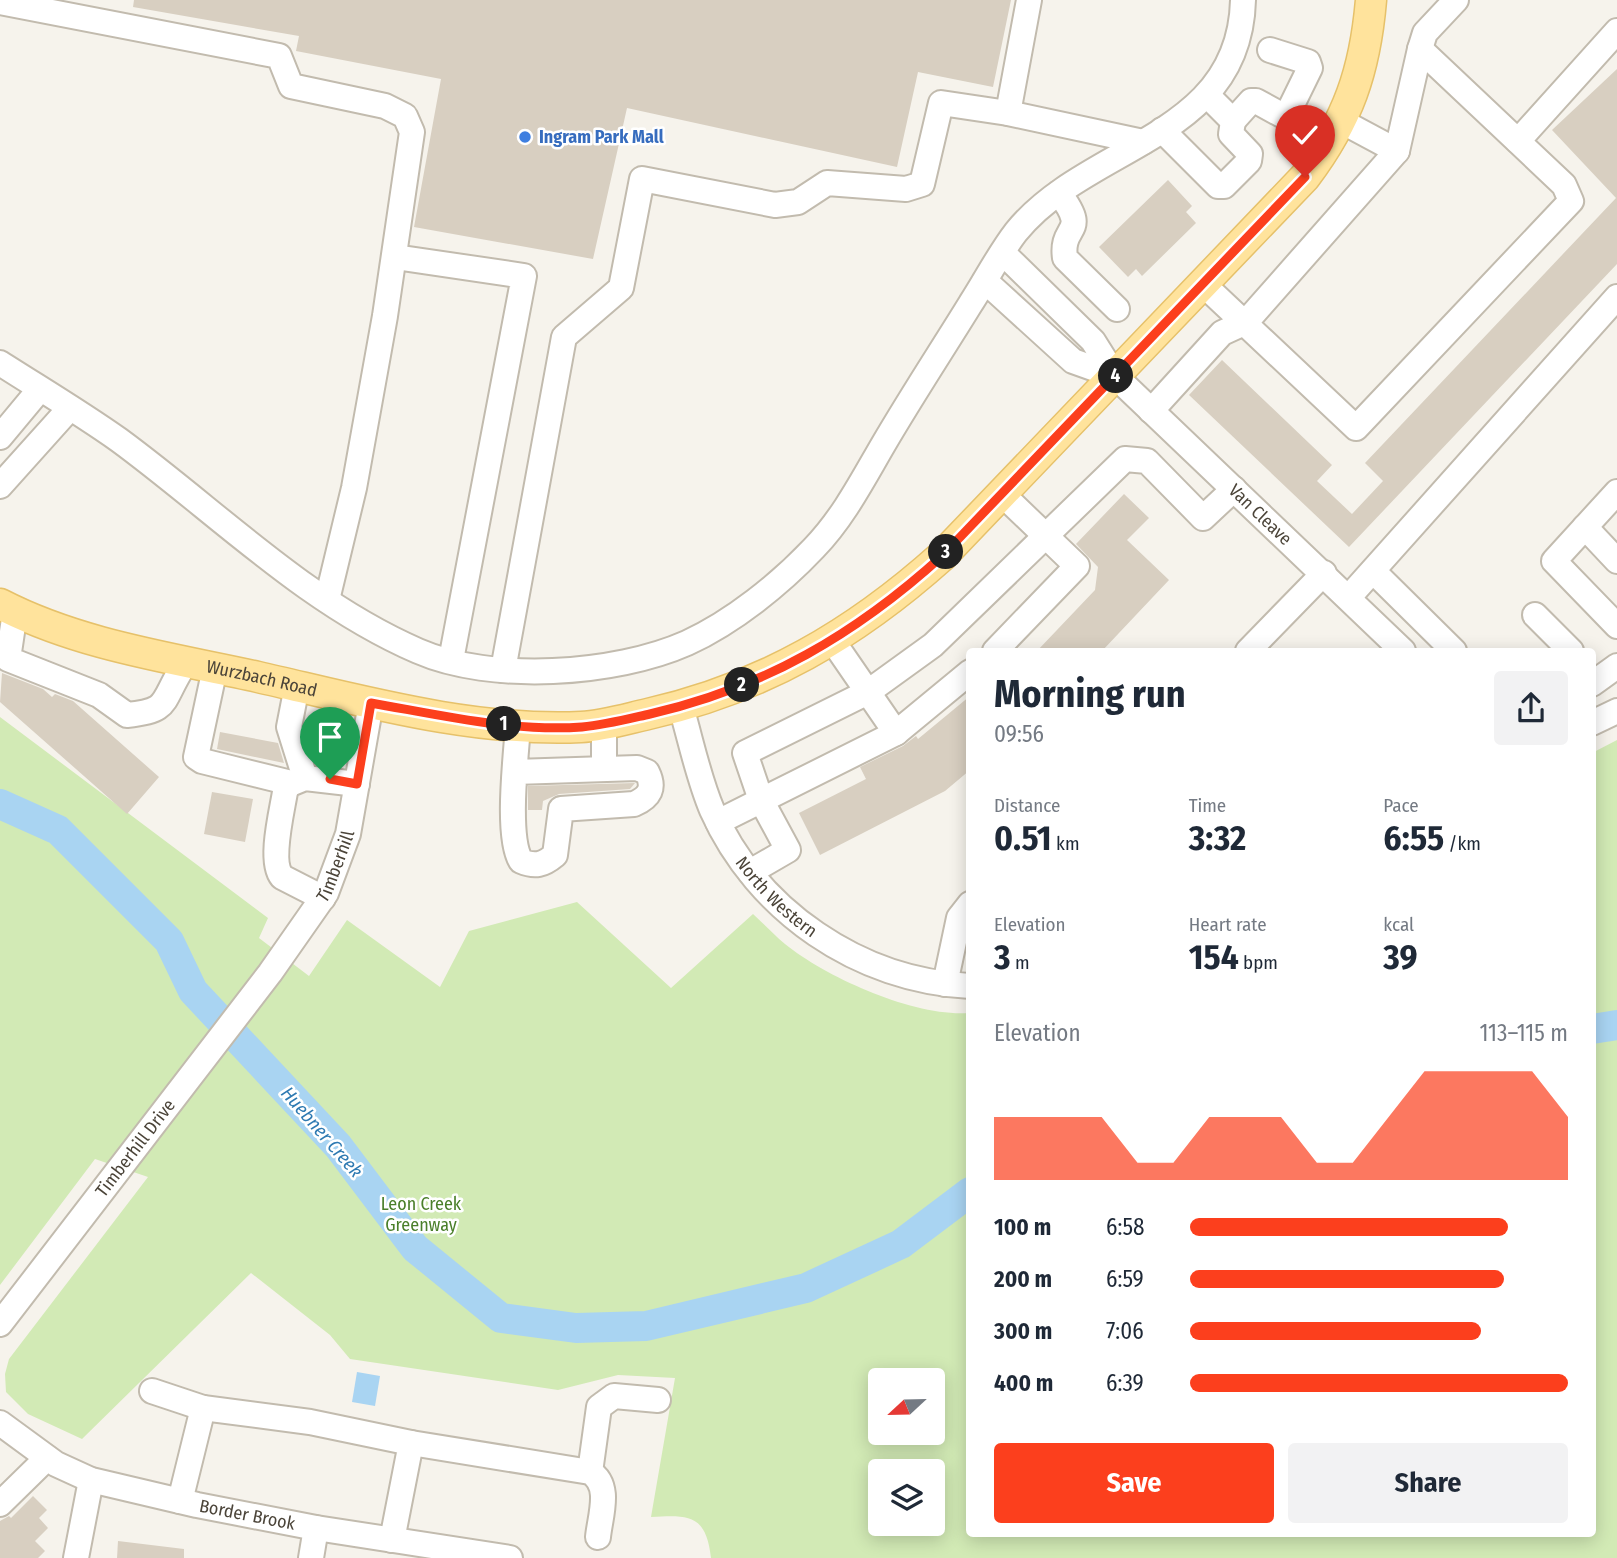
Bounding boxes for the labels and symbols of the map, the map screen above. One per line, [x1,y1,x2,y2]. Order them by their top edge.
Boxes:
pin [1275,105,1335,177]
place label: Ingram Park Mall [539,126,664,148]
marker: Ingram Park Mall [517,129,533,145]
pin: 4 [1098,358,1134,394]
street label: Van Cleave [1224,479,1296,550]
pin: 3 [928,534,964,570]
street label: Wurzbach Road [205,655,319,701]
pin: 2 [724,668,760,702]
pin: 1 [486,706,522,742]
pin [300,707,360,779]
street label: Timberhill [312,829,359,907]
street label: North Western [731,852,821,942]
water label: Huebner Creek [276,1082,368,1182]
street label: Timberhill Drive [91,1095,180,1201]
park label: Leon Creek Greenway [381,1193,462,1236]
north arrow [868,1368,945,1446]
street label: Border Brook [197,1495,298,1535]

